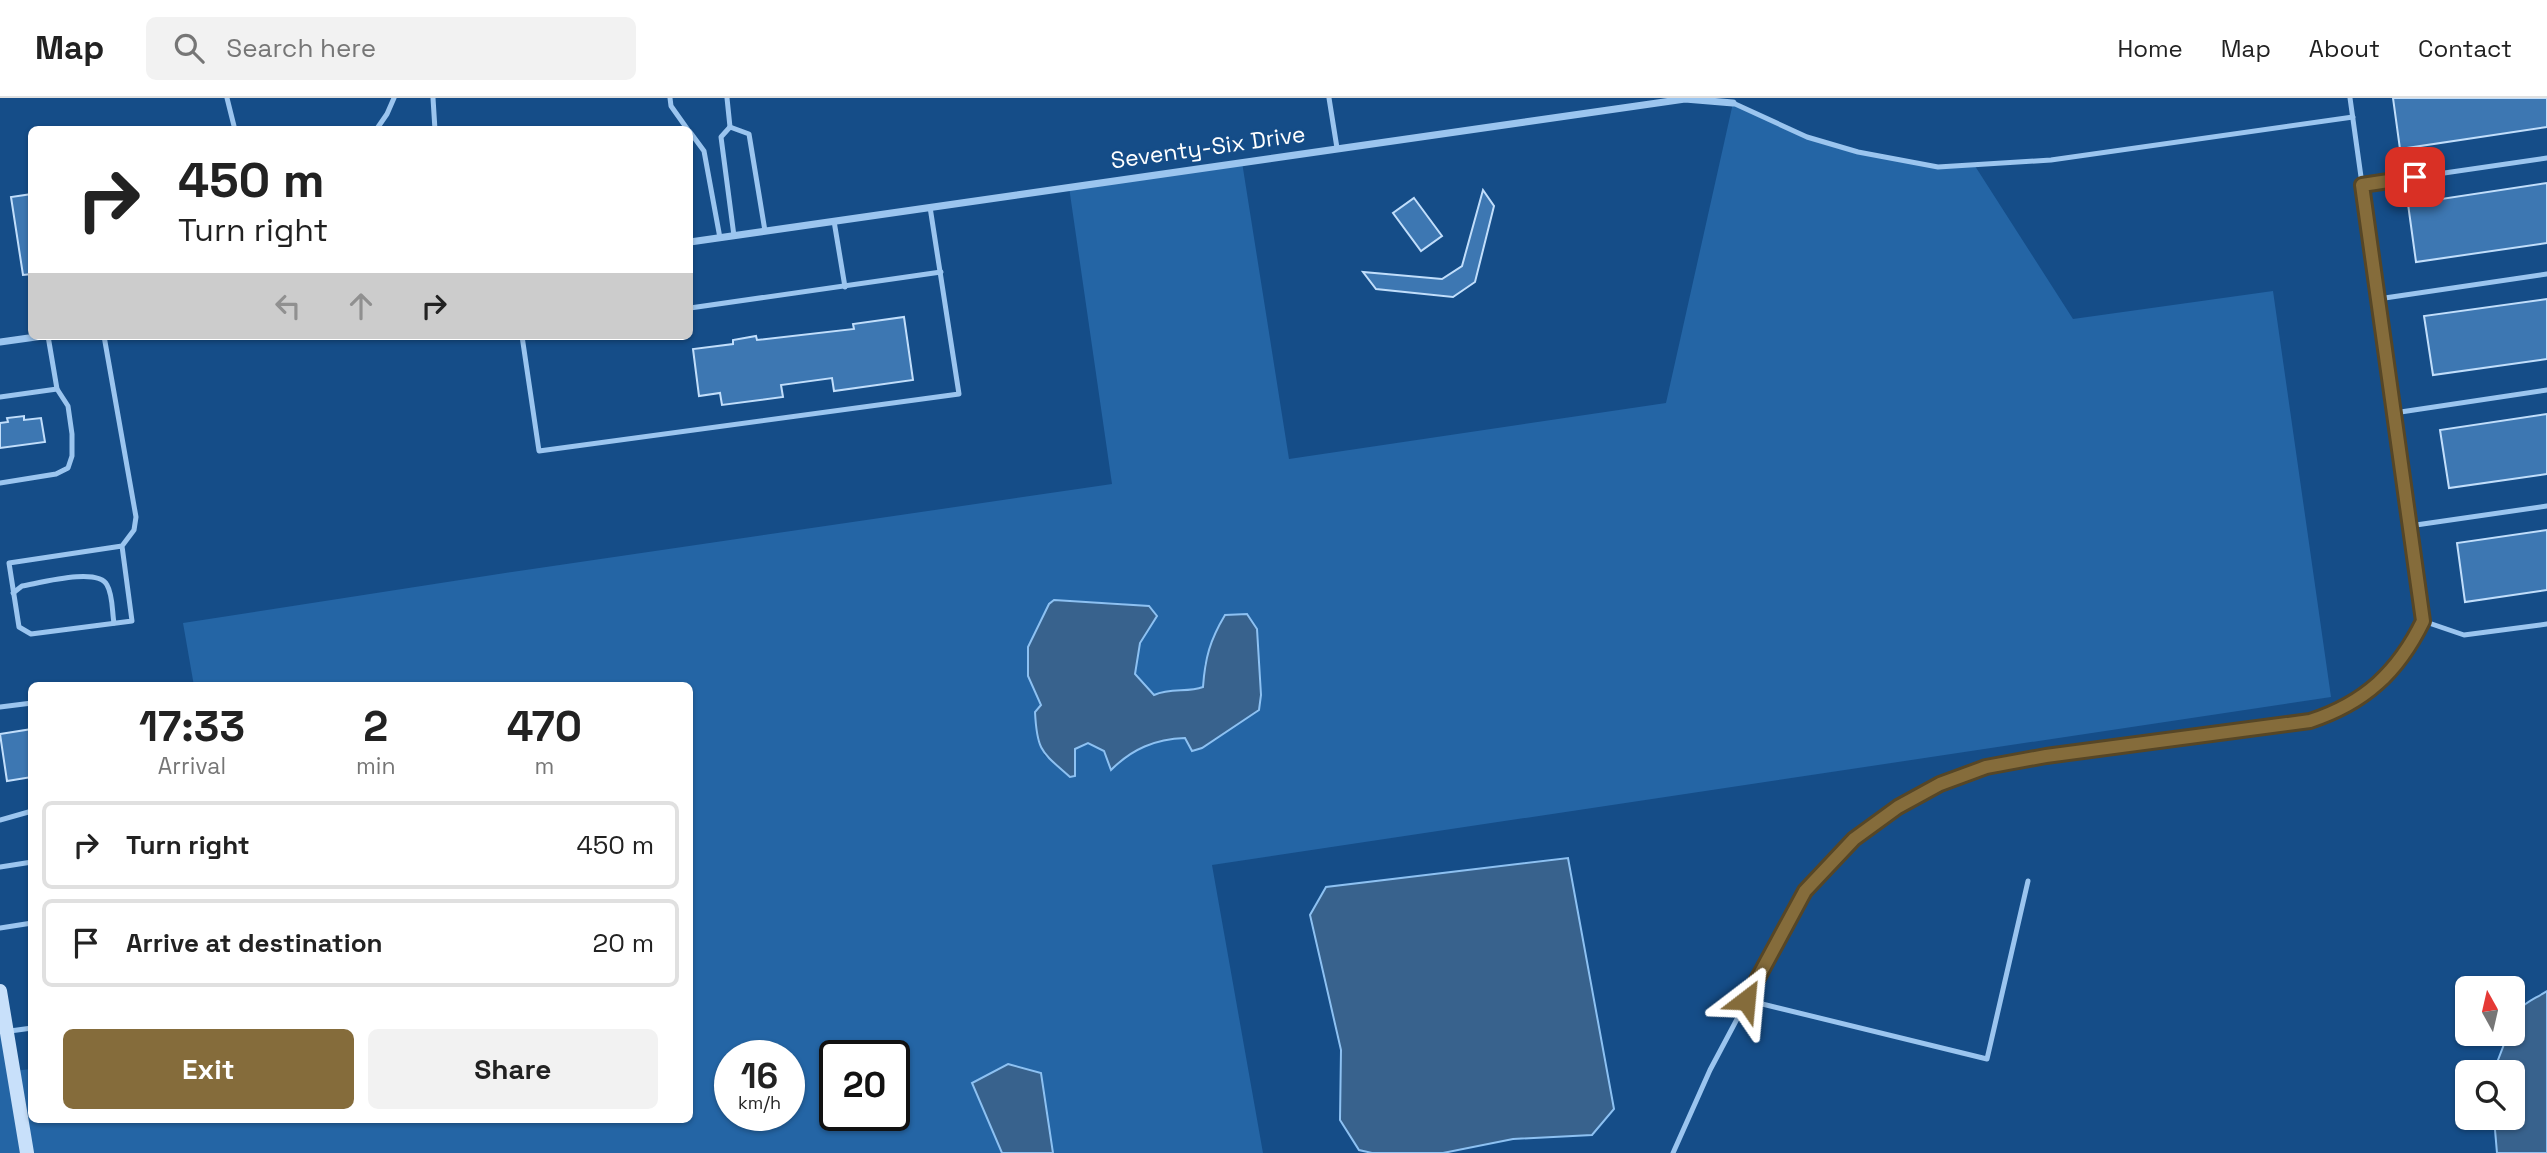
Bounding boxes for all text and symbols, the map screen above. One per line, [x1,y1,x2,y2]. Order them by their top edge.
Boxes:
search box [146,17,636,80]
text: Map [35,27,104,69]
icon: search [170,29,208,67]
text: Search here [226,31,376,65]
text: Home [2117,33,2183,64]
text: Map [2221,33,2271,64]
text: About [2309,33,2380,64]
text: Contact [2418,33,2512,64]
street label: Seventy-Six Drive [1109,119,1307,175]
pin [2385,147,2445,207]
text: 450 m [178,149,325,211]
icon: right [63,154,154,245]
icon: arrive [2396,158,2434,196]
text: Turn right [178,210,328,250]
icon: left [269,287,307,325]
icon: ahead [342,287,380,325]
icon: right [415,287,453,325]
text: 17:33 [139,700,245,753]
text: 2 [363,700,388,753]
text: 470 [507,700,582,753]
text: Arrival [158,751,226,781]
text: min [356,751,396,781]
text: m [534,751,554,781]
icon: right [67,826,105,864]
text: Turn right [126,828,250,862]
text: 450 m [576,828,654,862]
icon: arrive [67,924,105,962]
text: Arrive at destination [126,926,383,960]
text: 20 m [593,926,654,960]
position arrow [1709,963,1783,1037]
north arrow [2455,976,2525,1046]
map controls [2455,976,2525,1130]
button: Exit [63,1029,354,1109]
button: Share [368,1029,658,1109]
speed limit sign: 20 [819,1040,910,1131]
text: 16 [741,1054,778,1098]
button: search [2455,1060,2525,1130]
text: km/h [738,1091,781,1114]

